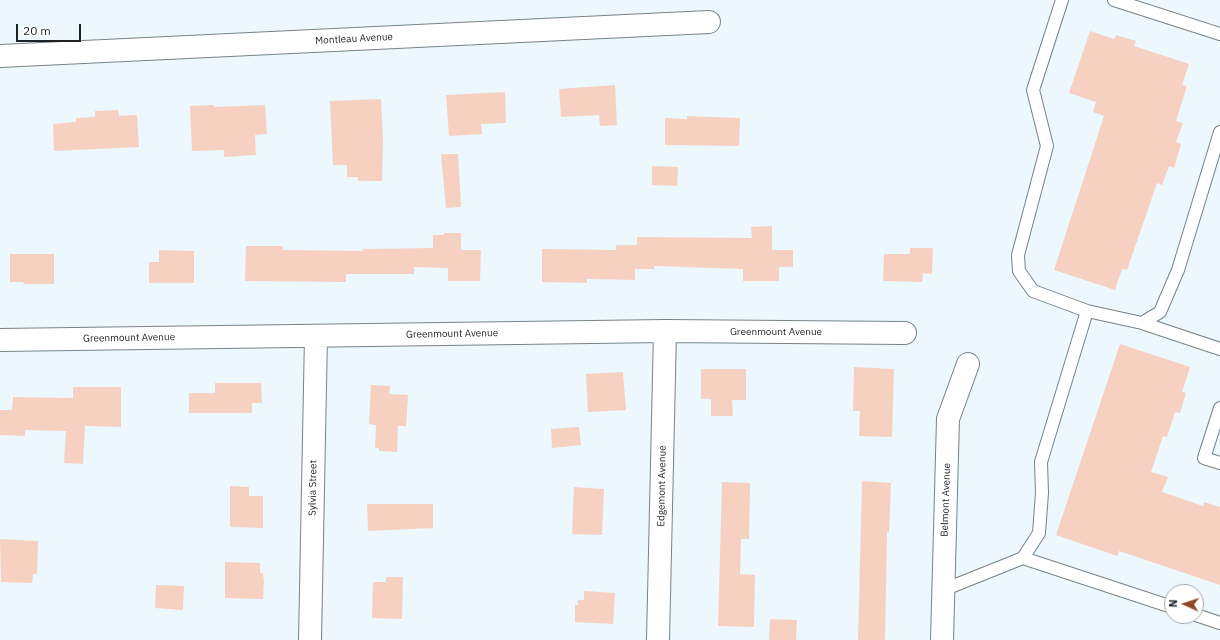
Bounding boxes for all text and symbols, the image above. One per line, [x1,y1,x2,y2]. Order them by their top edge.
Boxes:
scale bar [18,16,83,42]
text: 20 m [23,23,51,38]
street label: Montleau Avenue [315,31,393,47]
street label: Greenmount Avenue [730,326,822,338]
street label: Greenmount Avenue [406,327,498,341]
street label: Greenmount Avenue [83,331,175,345]
street label: Edgemont Avenue [655,445,669,527]
street label: Sylvia Street [307,460,319,516]
street label: Belmont Avenue [939,463,953,537]
north arrow [1164,584,1204,624]
text: N [1166,599,1180,608]

